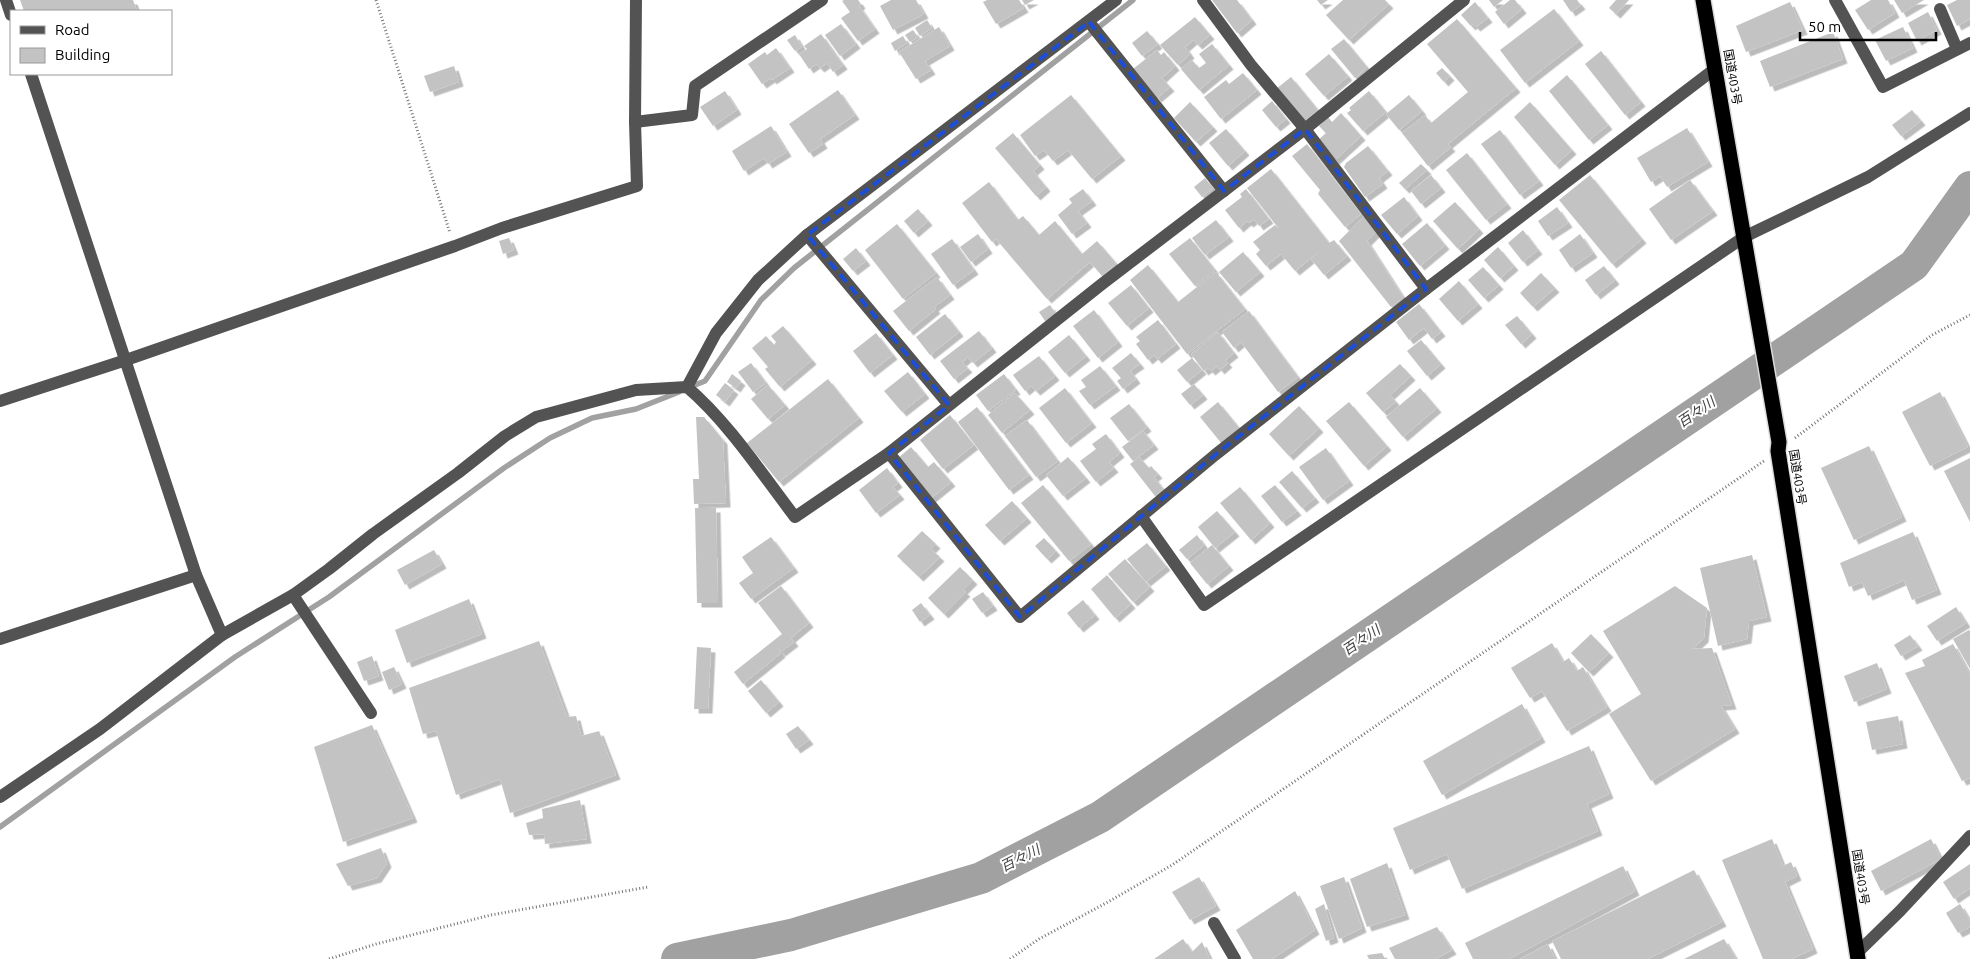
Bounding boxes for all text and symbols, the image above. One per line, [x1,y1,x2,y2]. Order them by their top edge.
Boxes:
legend [10,10,172,75]
scale bar [1800,10,1936,42]
text: 50 m [1808,18,1841,35]
text: Road [55,21,90,38]
text: Building [55,46,110,63]
street label: 国道403号 [1722,48,1744,106]
water label: 百々川 [1674,393,1720,430]
street label: 国道403号 [1787,448,1809,506]
water label: 百々川 [1339,621,1385,658]
water label: 百々川 [998,840,1044,875]
street label: 国道403号 [1850,848,1872,906]

